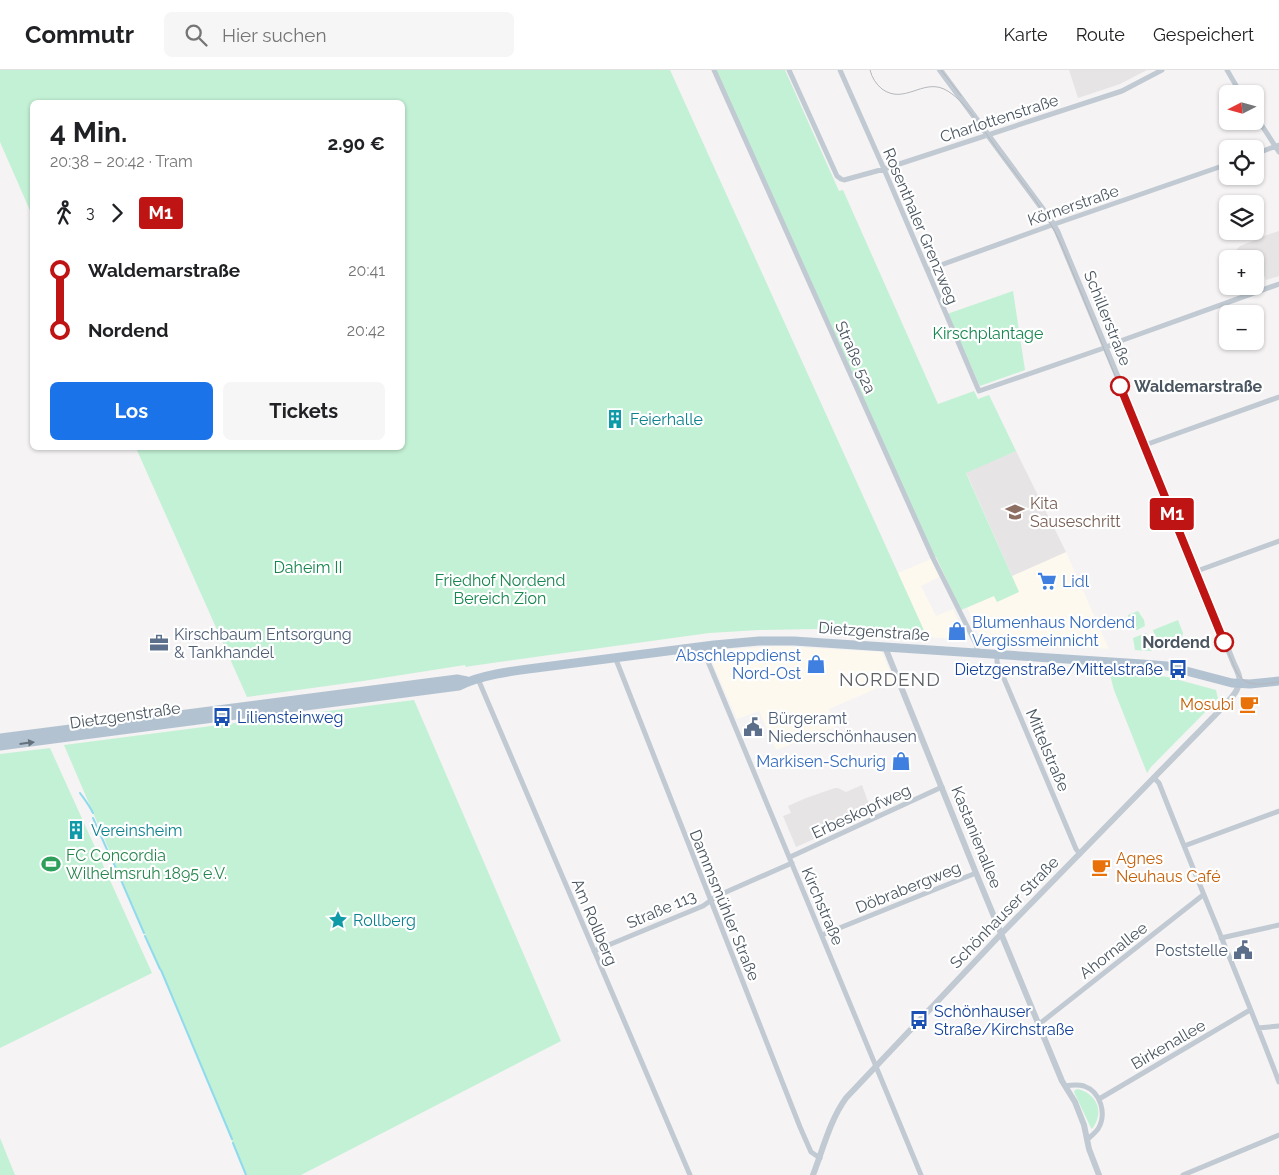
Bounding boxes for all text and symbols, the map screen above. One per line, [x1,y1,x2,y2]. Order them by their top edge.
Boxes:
search box [164,12,514,57]
text: Commutr [25,20,134,49]
icon: search [182,21,210,49]
text: Hier suchen [222,24,327,46]
text: Karte [1004,24,1048,45]
text: Route [1076,24,1125,45]
text: Gespeichert [1153,24,1254,45]
north arrow [1219,85,1264,130]
map controls [1219,85,1264,350]
street label: Charlottenstraße [938,90,1061,147]
text: 4 Min. [50,116,127,149]
text: 2.90 € [327,132,385,154]
button: locate [1219,140,1264,185]
street label: Rosenthaler Grenzweg [879,145,962,307]
text: 20:38 – 20:42 · Tram [50,152,193,171]
street label: Körnerstraße [1025,181,1121,230]
button: layers [1219,195,1264,240]
icon: walk [50,199,78,227]
icon: forward [103,199,131,227]
text: M1 [149,202,173,223]
text: 3 [86,203,95,222]
button: + [1219,250,1264,295]
text: Waldemarstraße [88,259,240,281]
text: 20:41 [348,261,385,280]
street label: Schillerstraße [1080,268,1135,368]
button: − [1219,305,1264,350]
street label: Straße 52a [831,318,880,396]
text: Nordend [88,319,168,341]
text: 20:42 [347,321,385,340]
park label: Kirschplantage [933,324,1043,343]
marker: Waldemarstraße [1110,376,1130,396]
place label: Waldemarstraße [1134,377,1263,396]
button: Los [50,382,213,440]
button: Tickets [223,382,385,440]
building icon: Feierhalle [604,408,626,430]
place label: Feierhalle [630,410,703,429]
place label: Kita Sauseschritt [1030,494,1121,531]
line badge: M1 [1150,498,1194,530]
school or university icon: Kita Sauseschritt [1004,501,1026,523]
text: M1 [1160,503,1184,524]
park label: Daheim II [273,558,343,577]
supermarket icon: Lidl [1036,570,1058,592]
park label: Friedhof Nordend Bereich Zion [435,571,565,608]
place label: Lidl [1062,572,1090,591]
place label: Blumenhaus Nordend Vergissmeinnicht [972,613,1135,650]
street label: Dietzgenstraße [818,618,930,645]
shop icon: Blumenhaus Nordend Vergissmeinnicht [946,620,968,642]
place label: Kirschbaum Entsorgung & Tankhandel [174,625,352,662]
office icon: Kirschbaum Entsorgung & Tankhandel [148,632,170,654]
marker: Nordend [1214,632,1234,652]
place label: Nordend [1142,633,1210,652]
place label: Abschleppdienst Nord-Ost [676,646,802,683]
shop icon: Abschleppdienst Nord-Ost [805,653,827,675]
bus stop icon: Dietzgenstraße/Mittelstraße [1167,658,1189,680]
place label: Dietzgenstraße/Mittelstraße [954,660,1163,679]
district label: NORDEND [839,668,941,690]
cafe icon: Mosubi [1238,693,1260,715]
place label: Mosubi [1180,695,1234,714]
street label: Dietzgenstraße [69,698,182,733]
bus stop icon: Liliensteinweg [211,706,233,728]
street label: Mittelstraße [1022,706,1073,794]
place label: Liliensteinweg [237,708,343,727]
place label: Bürgeramt Niederschönhausen [768,709,917,746]
public building icon: Bürgeramt Niederschönhausen [742,716,764,738]
one-way arrow [19,739,35,747]
shop icon: Markisen-Schurig [890,750,912,772]
place label: Markisen-Schurig [756,752,886,771]
street label: Erbeskopfweg [809,780,914,843]
street label: Kastanienallee [947,783,1006,891]
building icon: Vereinsheim [65,819,87,841]
place label: Vereinsheim [91,821,182,840]
street label: Dammsmühler Straße [686,827,764,984]
place label: FC Concordia Wilhelmsruh 1895 e.V. [66,846,227,883]
place label: Agnes Neuhaus Café [1116,849,1221,886]
street label: Schönhauser Straße [946,852,1063,972]
sports icon: FC Concordia Wilhelmsruh 1895 e.V. [40,853,62,875]
cafe icon: Agnes Neuhaus Café [1090,856,1112,878]
street label: Döbrabergweg [853,858,964,917]
street label: Kirchstraße [798,864,847,948]
street label: Am Rollberg [568,876,621,969]
street label: Straße 113 [624,886,699,933]
place icon: Rollberg [327,909,349,931]
place label: Rollberg [353,911,416,930]
street label: Ahornallee [1076,918,1151,983]
public building icon: Poststelle [1232,939,1254,961]
place label: Poststelle [1155,941,1228,960]
place label: Schönhauser Straße/Kirchstraße [934,1002,1074,1039]
bus stop icon: Schönhauser Straße/Kirchstraße [908,1009,930,1031]
street label: Birkenallee [1128,1016,1209,1073]

